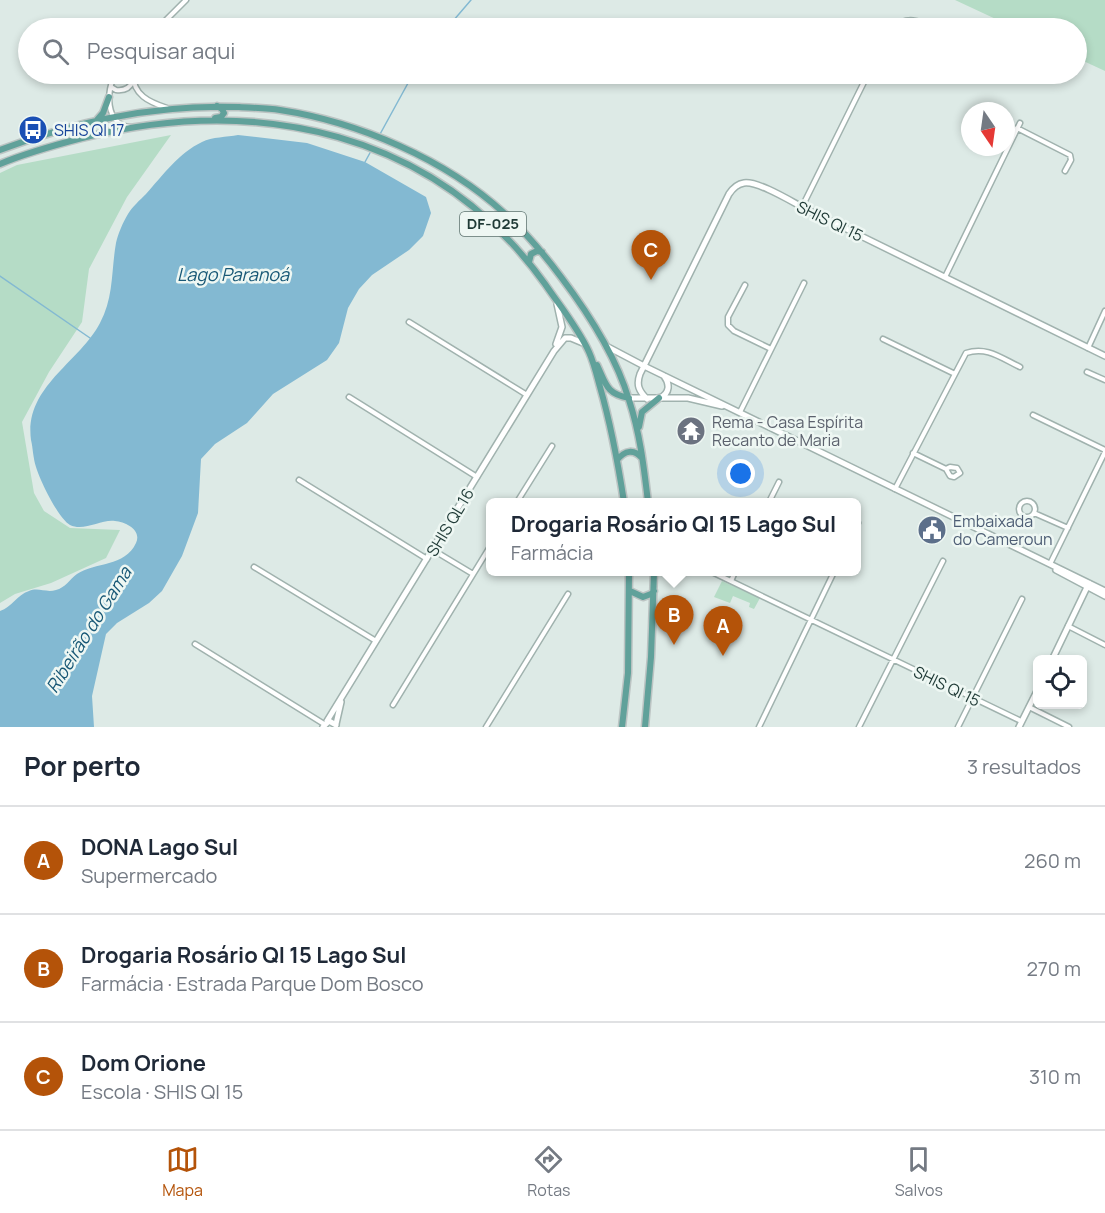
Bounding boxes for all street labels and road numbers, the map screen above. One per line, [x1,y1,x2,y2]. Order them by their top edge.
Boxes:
street label: SHIS QI 15 [793,195,867,247]
road number: DF-025 [460,212,526,236]
street label: SHIS QL 16 [421,484,479,560]
street label: SHIS QI 15 [910,660,984,712]

